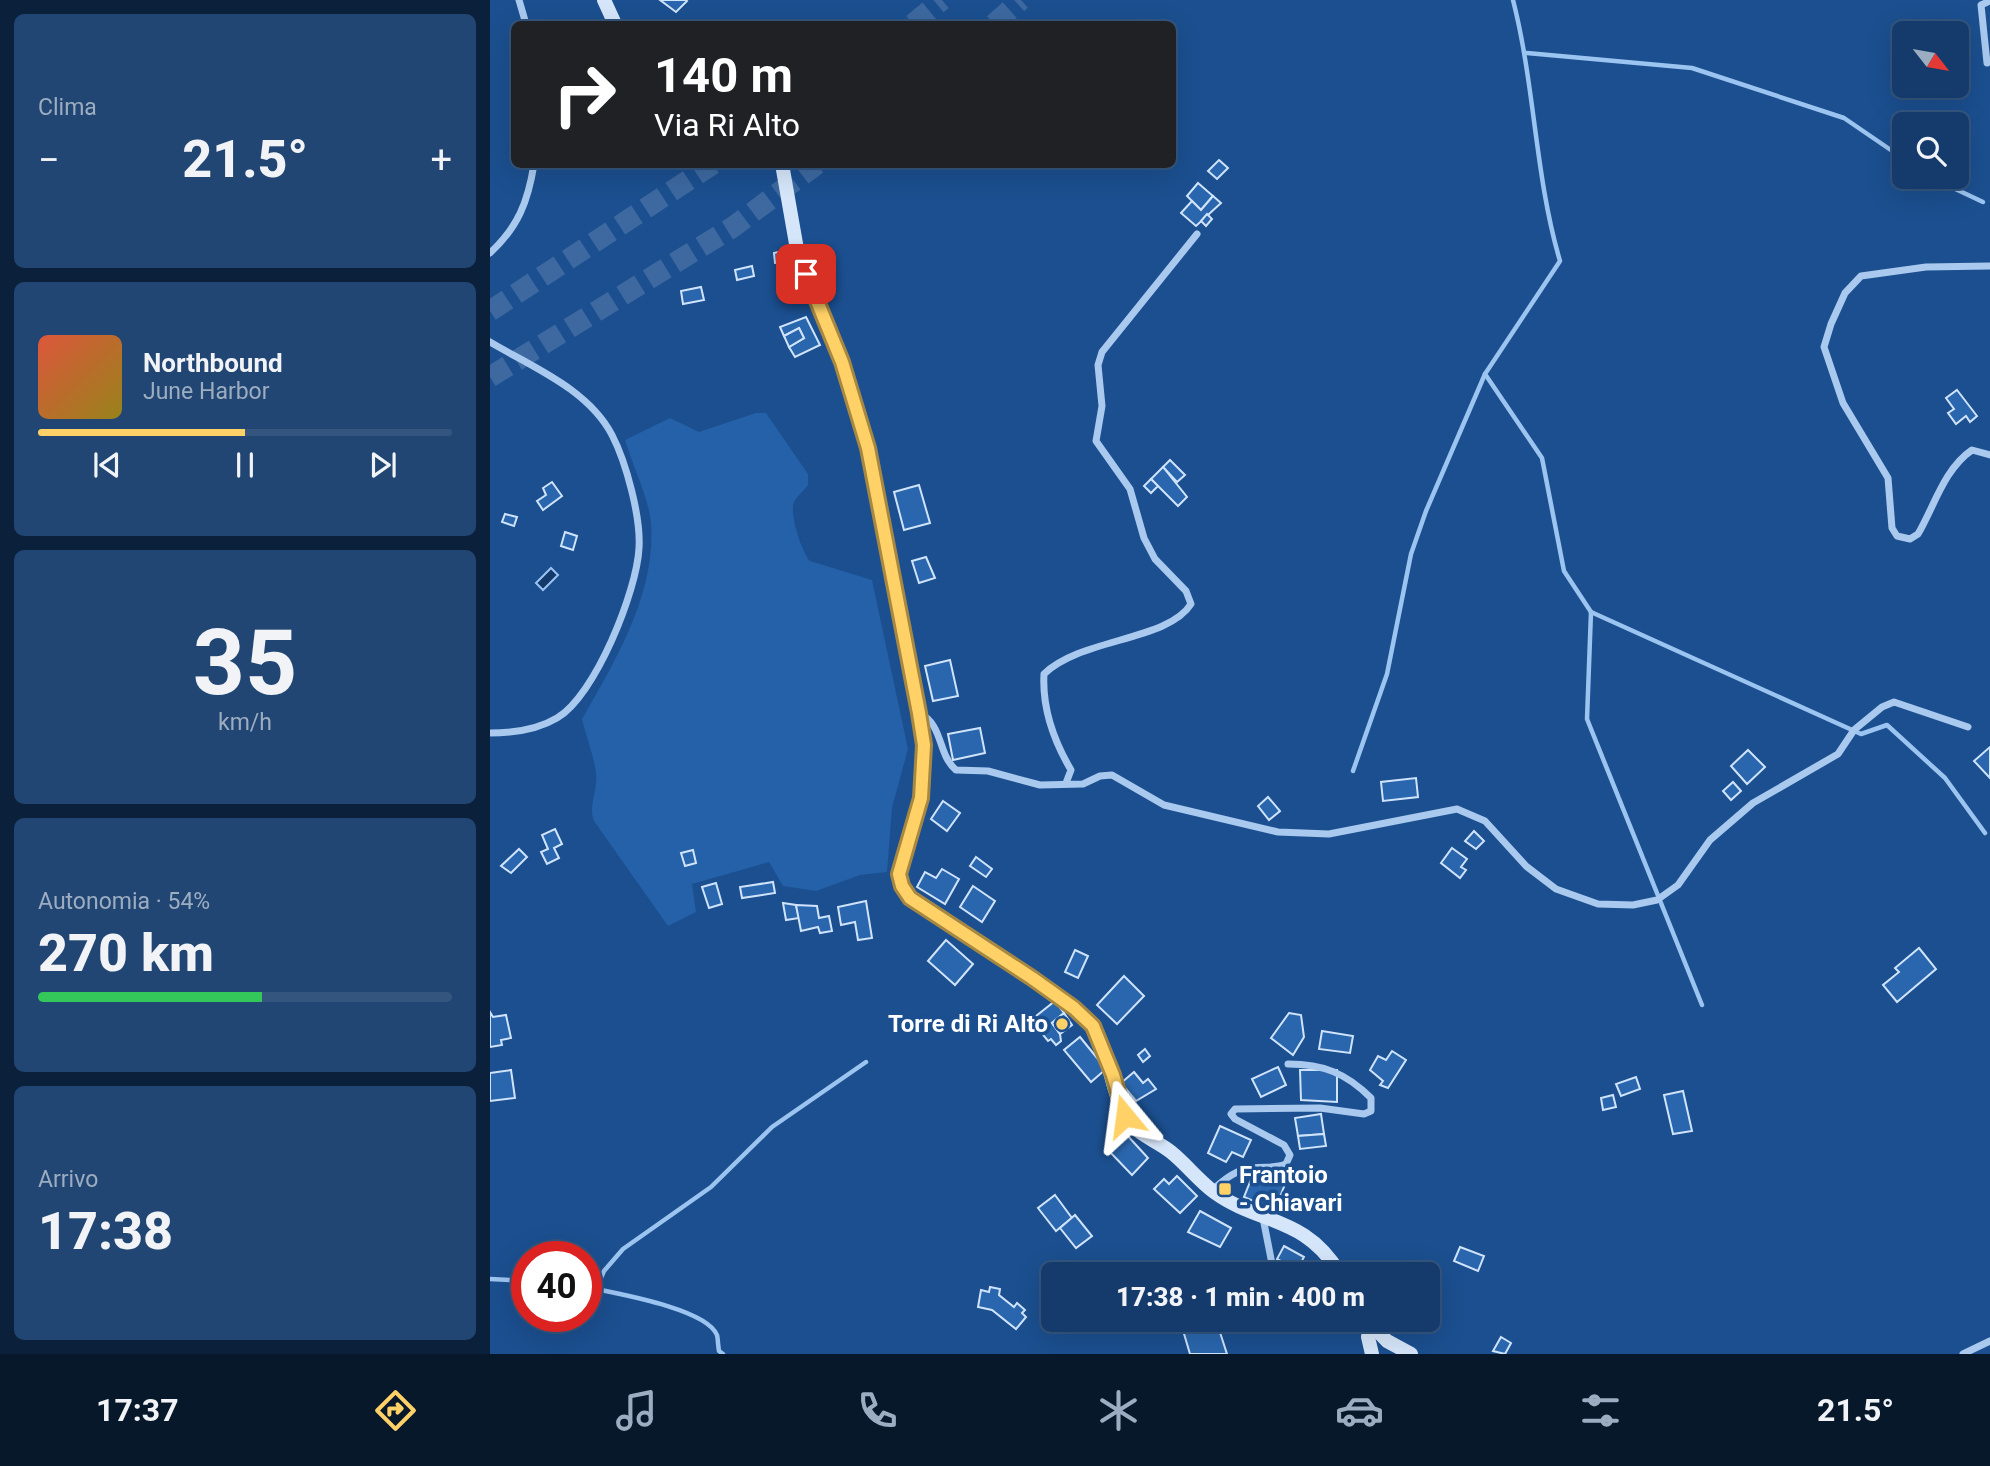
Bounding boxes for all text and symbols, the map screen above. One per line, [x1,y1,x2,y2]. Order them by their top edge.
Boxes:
north arrow [1892,21,1969,98]
map controls [1892,21,1969,189]
text: 140 m [654,47,793,104]
icon: right [539,49,630,140]
text: Clima [38,94,97,121]
text: Via Ri Alto [654,106,800,144]
button: search [1892,112,1969,189]
text: 21.5° [182,129,308,190]
text: − [38,138,60,182]
text: + [430,138,452,182]
pin [776,244,836,304]
icon: arrive [787,255,825,293]
text: Northbound [143,348,283,378]
text: June Harbor [143,378,270,405]
icon: previous [88,446,126,484]
icon: pause [226,446,264,484]
icon: next [364,446,402,484]
text: 35 [193,610,297,716]
text: km/h [218,709,272,736]
text: Autonomia · 54% [38,888,210,915]
text: 270 km [38,923,214,984]
place label: Torre di Ri Alto [888,1010,1048,1038]
marker: Torre di Ri Alto [1054,1016,1070,1032]
position arrow [1088,1079,1162,1153]
place label: Frantoio - Chiavari [1239,1161,1343,1217]
text: Arrivo [38,1166,98,1193]
marker: Frantoio - Chiavari [1217,1181,1233,1197]
text: 17:38 [38,1201,173,1262]
speed limit sign: 40 [511,1241,602,1332]
text: 17:38 · 1 min · 400 m [1116,1282,1365,1312]
icon: directions [371,1386,420,1435]
icon: music [612,1386,661,1435]
icon: phone [853,1386,902,1435]
icon: climate [1094,1386,1143,1435]
icon: car [1335,1386,1384,1435]
icon: filters [1576,1386,1625,1435]
text: 17:37 [96,1391,178,1429]
text: 21.5° [1817,1391,1894,1429]

